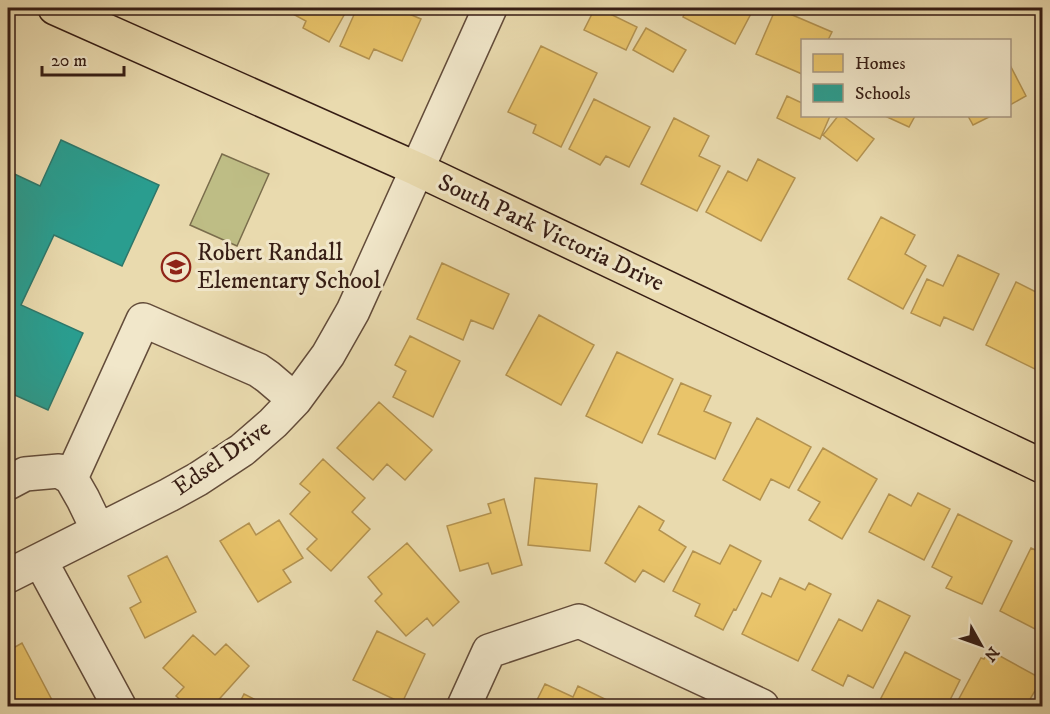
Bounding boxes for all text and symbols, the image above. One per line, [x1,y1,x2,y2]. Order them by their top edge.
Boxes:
scale bar [42,39,124,77]
legend [801,39,1011,117]
text: 20 m [51,50,87,72]
text: Homes [855,53,906,75]
text: Schools [855,83,910,105]
street label: South Park Victoria Drive [433,167,669,299]
place label: Robert Randall Elementary School [197,238,381,296]
school or university icon: Robert Randall Elementary School [160,251,192,283]
street label: Edsel Drive [167,413,277,503]
north arrow [951,615,1011,675]
text: N [980,643,1004,665]

